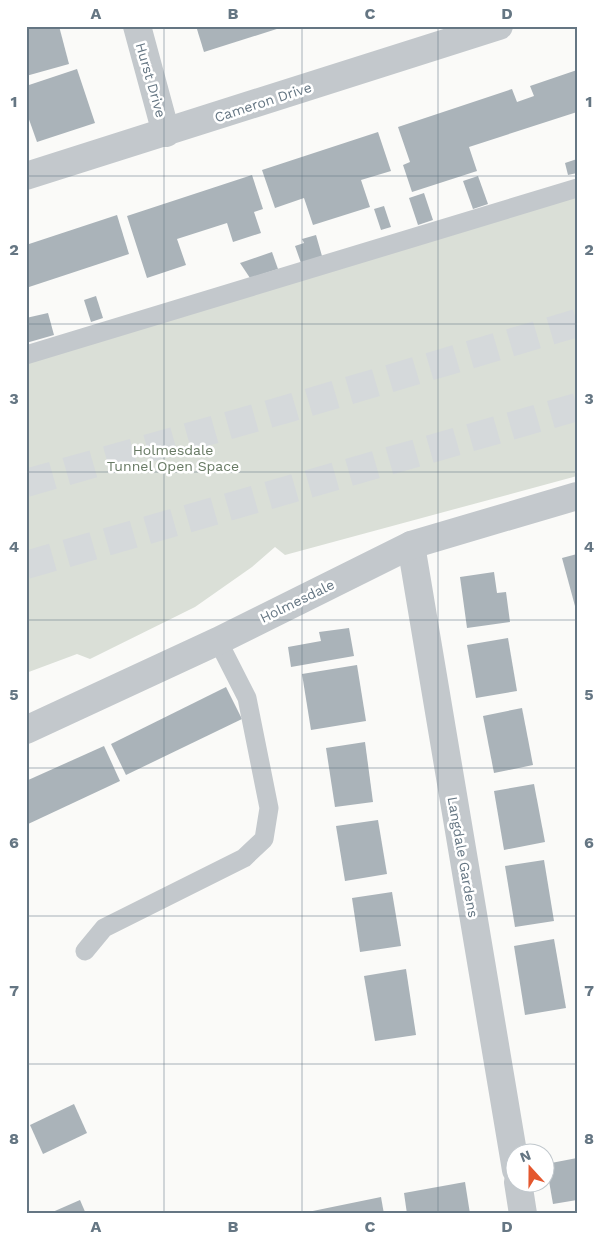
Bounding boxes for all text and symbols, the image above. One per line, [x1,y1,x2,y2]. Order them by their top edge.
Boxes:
text: A [91,4,102,23]
text: B [228,4,239,23]
text: C [365,4,376,23]
text: D [501,4,513,23]
street label: Hurst Drive [133,41,169,119]
street label: Cameron Drive [212,79,314,125]
text: 1 [11,92,17,111]
text: 1 [586,92,592,111]
text: 2 [9,240,19,259]
text: 2 [584,240,594,259]
text: 3 [9,389,19,408]
text: 3 [584,389,594,408]
park label: Holmesdale Tunnel Open Space [107,442,239,474]
text: 4 [9,537,19,556]
text: 4 [584,537,594,556]
street label: Holmesdale [257,576,337,626]
text: 5 [9,685,19,704]
text: 5 [584,685,594,704]
street label: Langdale Gardens [444,795,482,919]
text: 6 [9,833,19,852]
text: 6 [584,833,594,852]
text: 7 [9,981,19,1000]
text: 7 [584,981,594,1000]
text: 8 [9,1129,19,1148]
text: 8 [584,1129,594,1148]
north arrow [506,1142,556,1192]
text: N [518,1147,533,1165]
text: A [91,1217,102,1236]
text: B [228,1217,239,1236]
text: C [365,1217,376,1236]
text: D [501,1217,513,1236]

